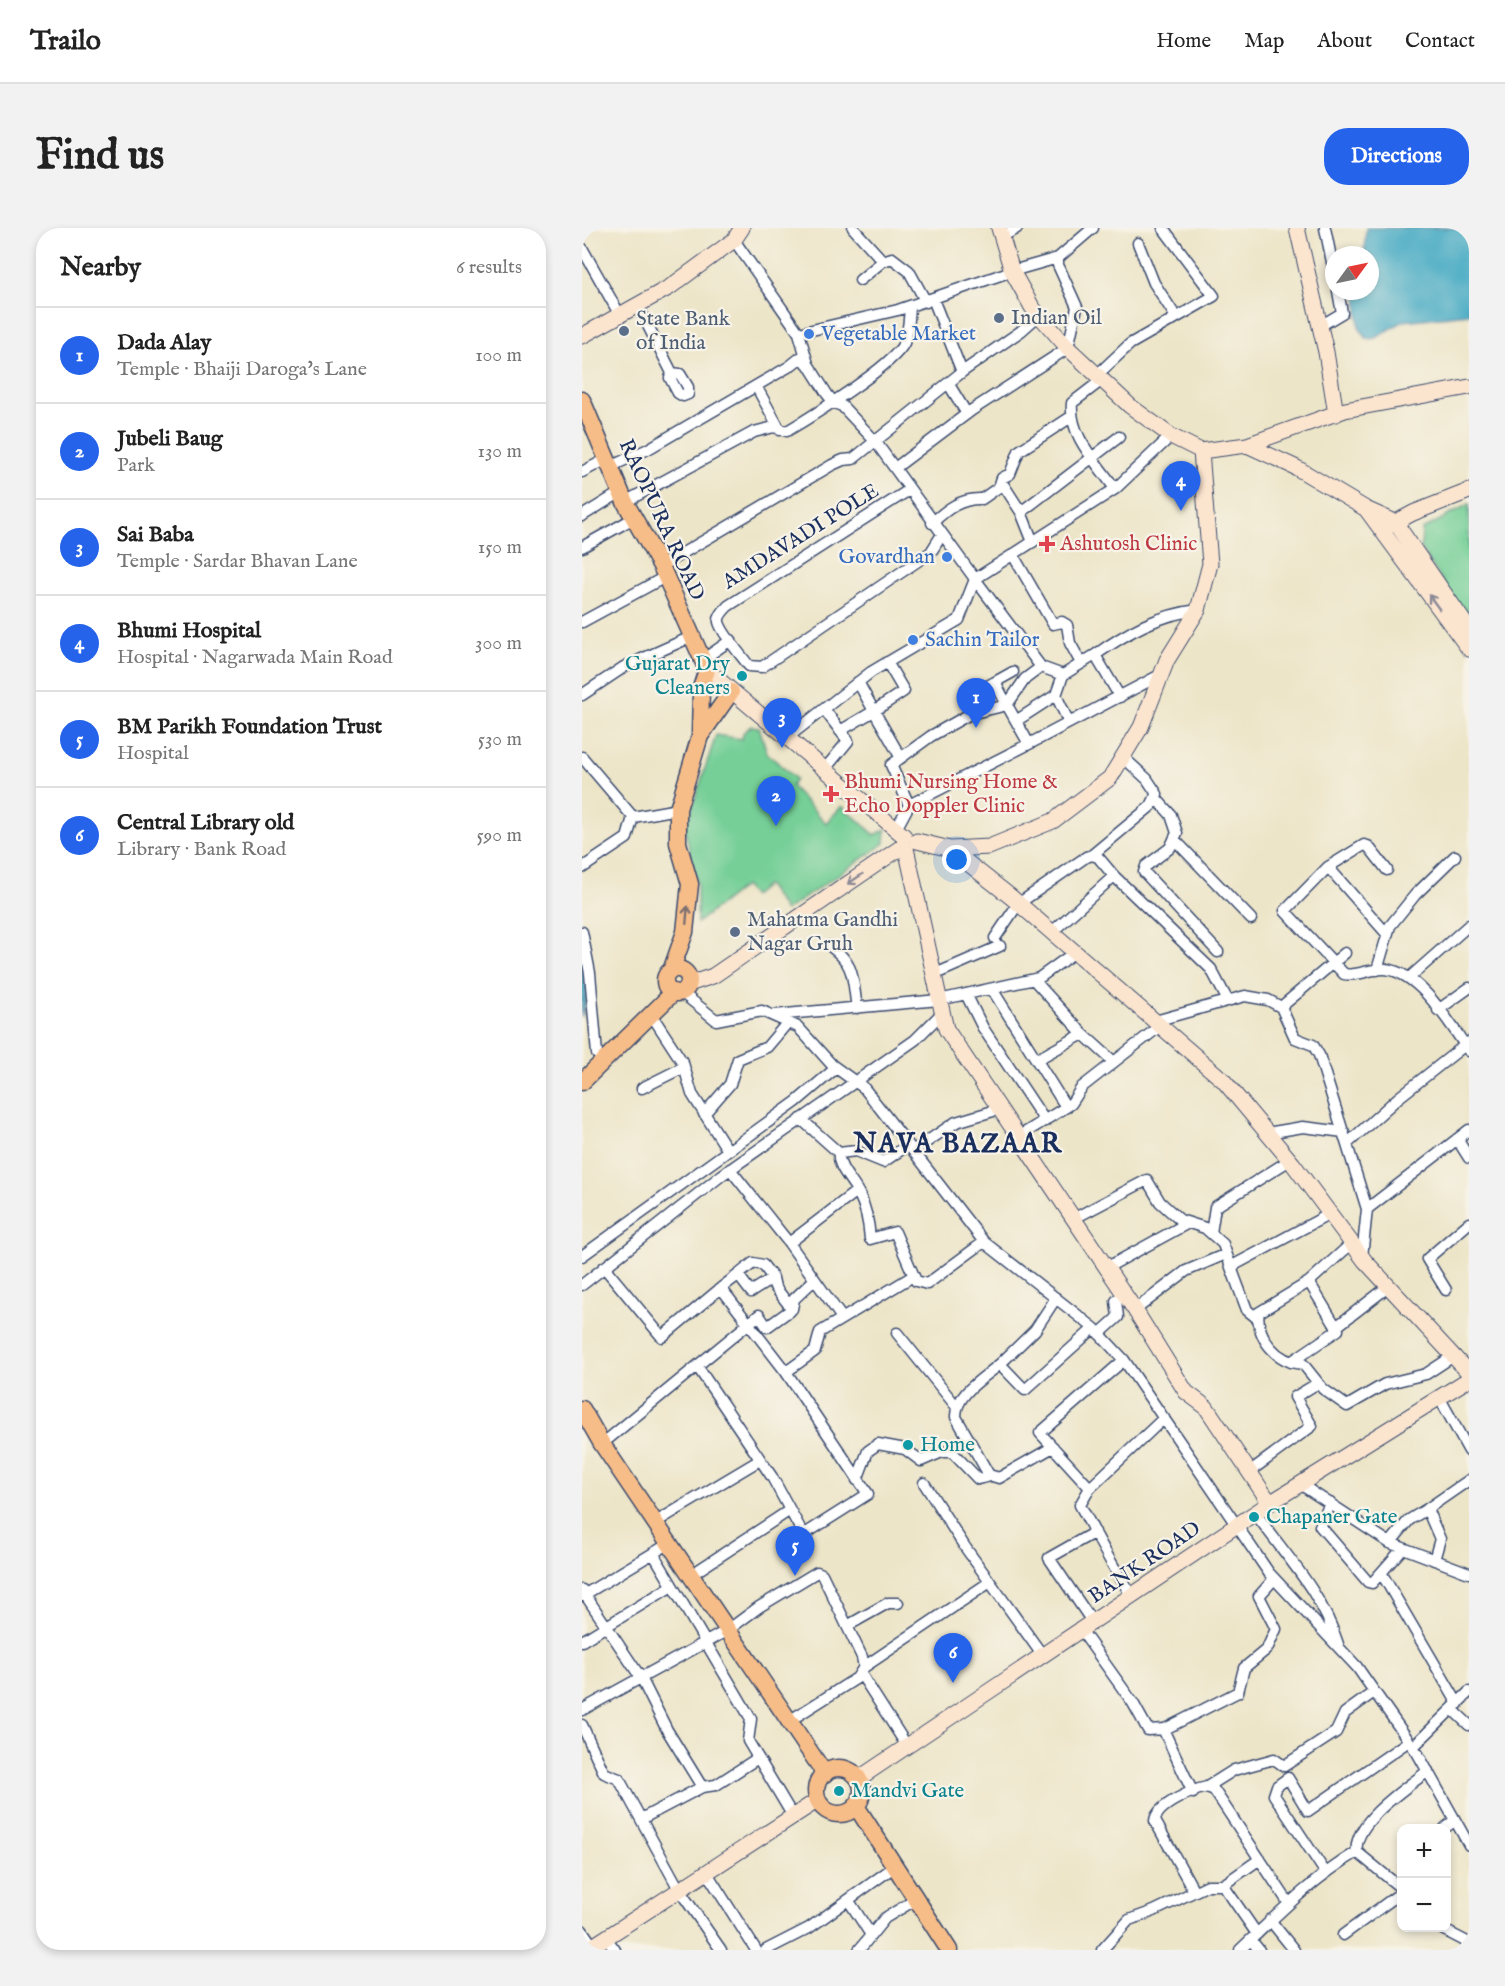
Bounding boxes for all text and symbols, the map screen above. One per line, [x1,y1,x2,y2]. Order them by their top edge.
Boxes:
text: Trailo [30,24,101,59]
text: Home [1156,28,1211,55]
text: Map [1244,28,1284,55]
text: About [1317,28,1372,55]
text: Contact [1405,28,1475,55]
button: Directions [1324,128,1469,185]
text: Find us [36,130,164,183]
north arrow [1325,246,1379,300]
text: Nearby [60,251,141,284]
text: 6 results [456,255,522,280]
place label: Indian Oil [1011,305,1102,332]
place label: State Bank of India [636,306,731,357]
marker: Indian Oil [992,311,1006,325]
place label: Vegetable Market [820,321,976,348]
marker: State Bank of India [617,324,631,338]
marker: Vegetable Market [802,327,816,341]
text: Dada Alay [117,329,211,357]
text: 1 [76,343,83,368]
text: 100 m [475,343,522,368]
text: Temple · Bhaiji Daroga's Lane [117,357,367,382]
text: Jubeli Baug [117,425,223,453]
street label: RAOPURA ROAD [612,435,710,605]
text: 2 [75,439,84,464]
text: 130 m [477,439,522,464]
text: Park [117,453,155,478]
pin: 4 [1162,462,1200,511]
street label: AMDAVADI POLE [717,478,884,597]
text: Sai Baba [117,521,194,549]
place label: Ashutosh Clinic [1059,531,1197,558]
text: 3 [76,535,83,560]
text: 150 m [478,535,522,560]
marker: Ashutosh Clinic [1038,535,1056,553]
place label: Govardhan [839,544,935,571]
text: Temple · Sardar Bhavan Lane [117,549,358,574]
marker: Govardhan [940,550,954,564]
one-way arrow [1428,594,1441,610]
text: Bhumi Hospital [117,617,261,645]
place label: Sachin Tailor [925,627,1040,654]
text: 4 [75,631,84,656]
text: 300 m [475,631,522,656]
marker: Sachin Tailor [906,633,920,647]
text: Hospital · Nagarwada Main Road [117,645,393,670]
place label: Gujarat Dry Cleaners [625,651,731,702]
marker: Gujarat Dry Cleaners [735,669,749,683]
pin: 1 [956,678,996,728]
pin: 3 [762,698,802,748]
text: BM Parikh Foundation Trust [117,713,382,741]
text: 5 [76,727,83,752]
text: 530 m [478,727,522,752]
text: Hospital [117,741,189,766]
place label: Bhumi Nursing Home & Echo Doppler Clinic [844,769,1058,820]
pin: 2 [756,776,796,826]
marker: Bhumi Nursing Home & Echo Doppler Clinic [822,785,840,803]
text: Central Library old [117,809,294,837]
text: 6 [75,823,84,848]
text: 590 m [476,823,522,848]
text: Library · Bank Road [117,837,286,862]
your location [942,845,971,874]
one-way arrow [847,873,864,885]
one-way arrow [682,905,693,925]
place label: Mahatma Gandhi Nagar Gruh [747,907,898,958]
marker: Mahatma Gandhi Nagar Gruh [728,925,742,939]
district label: NAVA BAZAAR [853,1128,1062,1162]
place label: Home [920,1432,975,1459]
marker: Home [901,1438,915,1452]
place label: Chapaner Gate [1266,1504,1398,1531]
marker: Chapaner Gate [1247,1510,1261,1524]
street label: BANK ROAD [1084,1516,1206,1610]
pin: 5 [776,1526,814,1576]
pin: 6 [934,1634,973,1683]
place label: Mandvi Gate [851,1778,965,1805]
marker: Mandvi Gate [832,1784,846,1798]
map controls [1397,1824,1451,1932]
button: + [1397,1824,1451,1878]
button: − [1397,1878,1451,1932]

